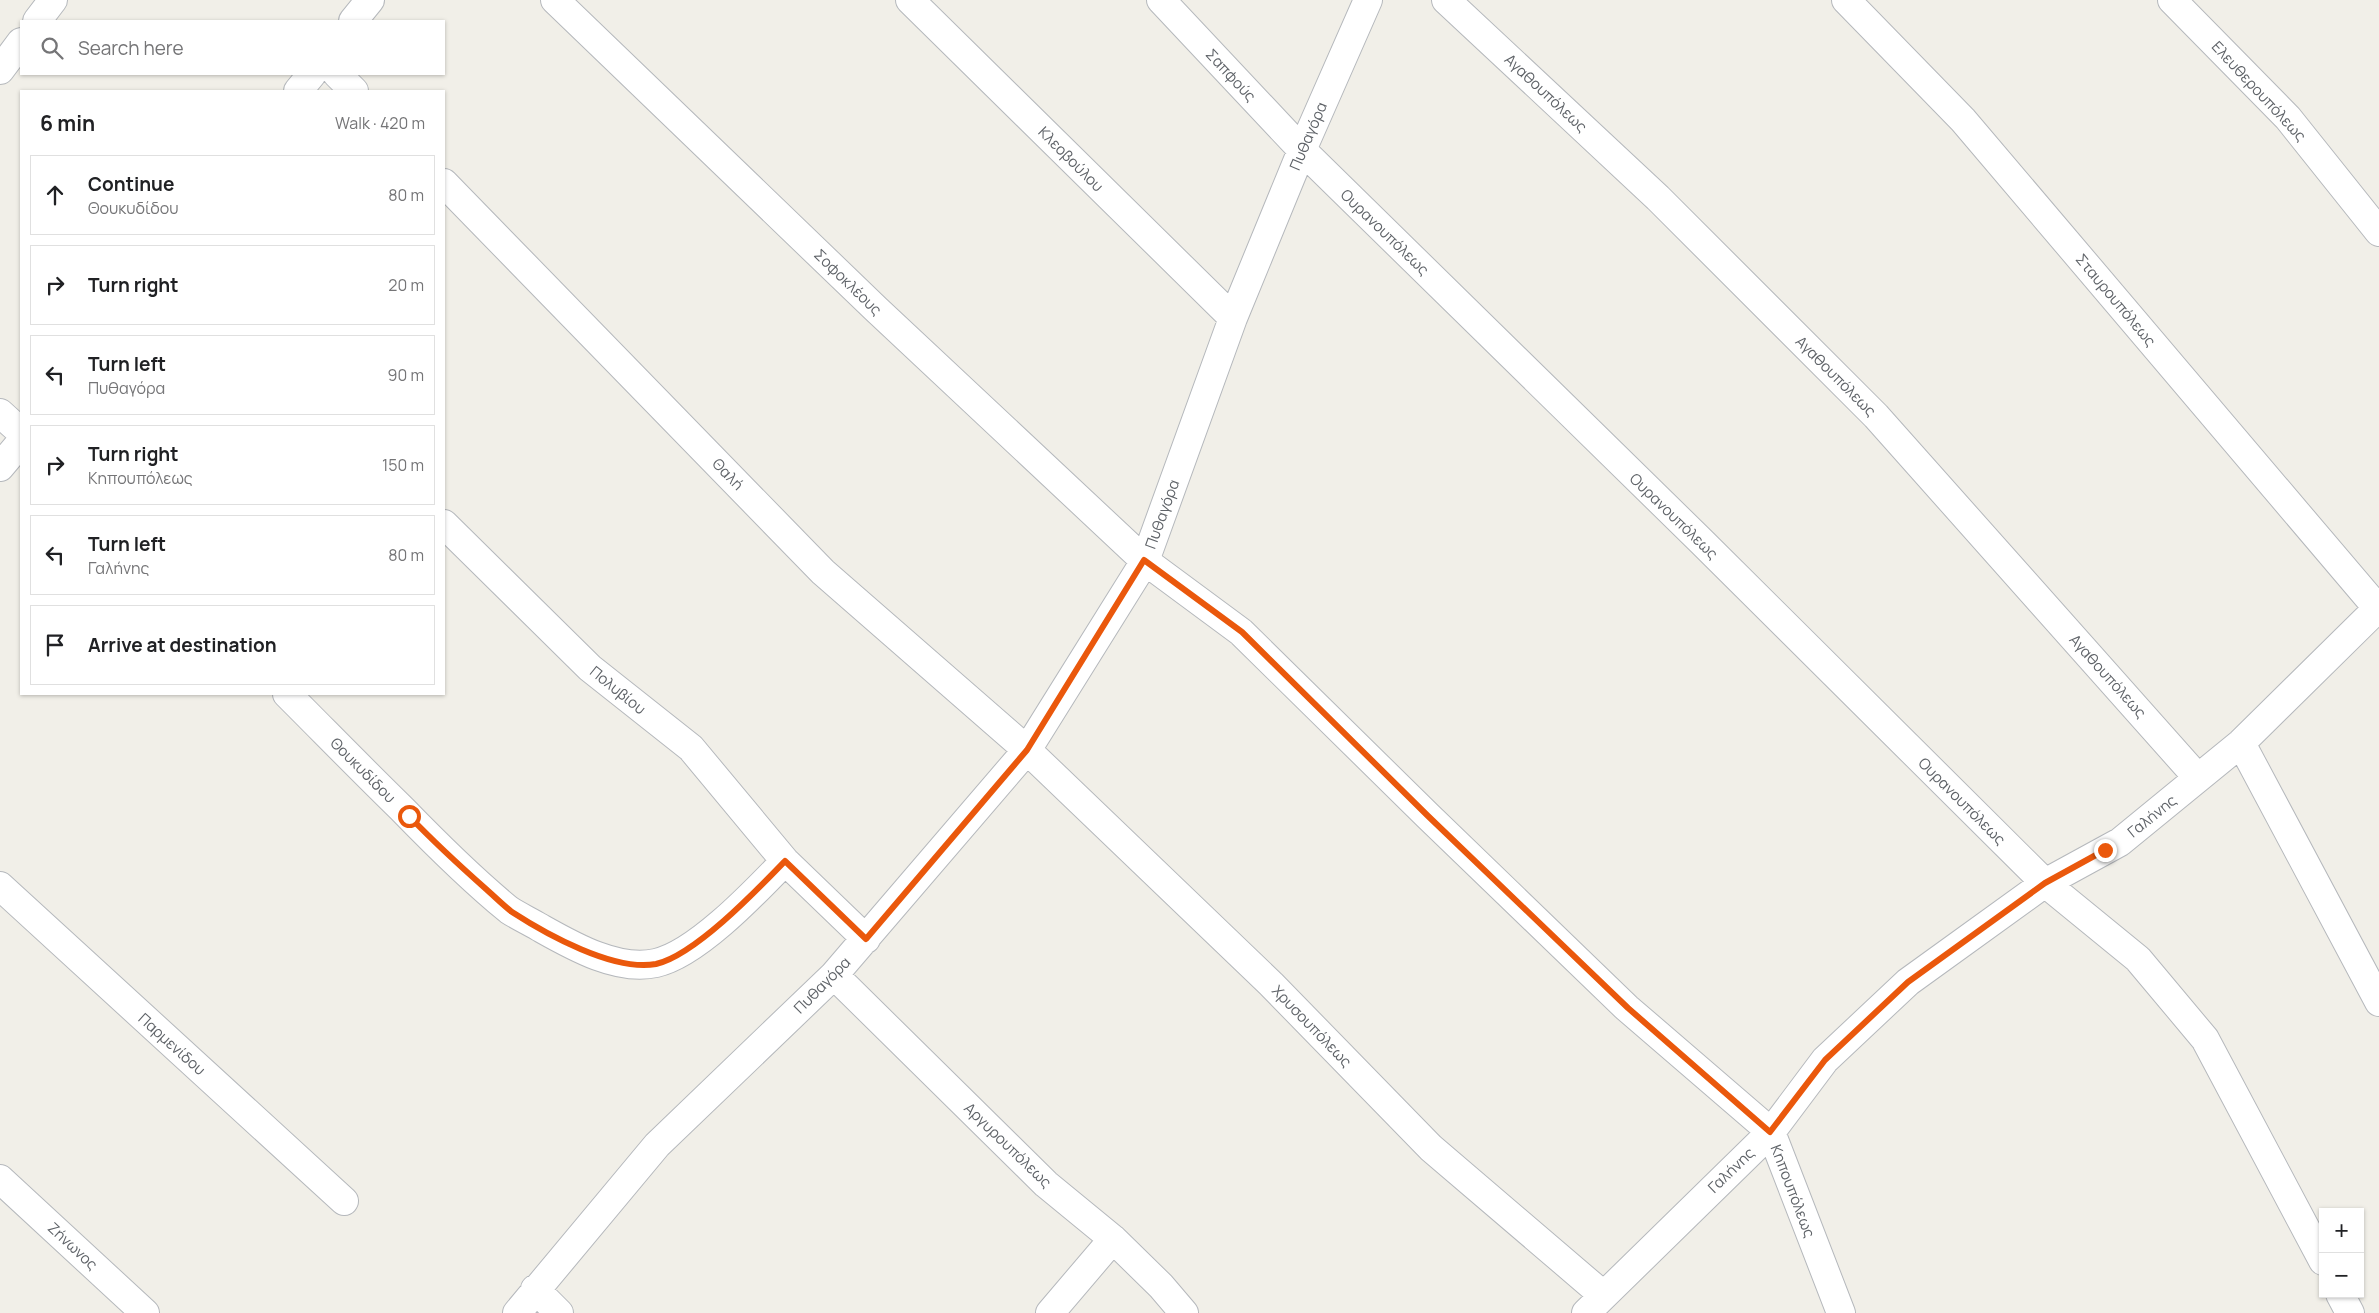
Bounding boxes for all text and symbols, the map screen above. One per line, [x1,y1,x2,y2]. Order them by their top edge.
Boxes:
search box [20,20,445,75]
icon: search [38,34,66,62]
text: Search here [78,35,184,61]
street label: Ελευθερουπόλεως [2207,36,2311,146]
street label: Σαπφούς [1201,44,1261,106]
street label: Αγαθουπόλεως [1500,49,1592,137]
street label: Πυθαγόρα [1284,99,1332,173]
text: 6 min [40,109,95,137]
text: Walk · 420 m [335,112,425,134]
street label: Κλεοβούλου [1034,122,1108,196]
text: Continue [88,171,174,197]
icon: ahead [41,181,69,209]
text: 80 m [388,184,424,206]
street label: Ουρανουπόλεως [1336,184,1434,280]
text: Θουκυδίδου [88,197,178,219]
street label: Σοφοκλέους [809,244,887,320]
street label: Σταυρουπόλεως [2071,249,2161,351]
icon: right [41,271,69,299]
text: Turn right [88,272,178,298]
text: 20 m [388,274,424,296]
street label: Αγαθουπόλεως [1791,331,1881,421]
text: Turn left [88,351,166,377]
icon: left [41,361,69,389]
text: 90 m [388,364,424,386]
text: Πυθαγόρα [88,377,165,399]
text: Turn right [88,441,178,467]
icon: right [41,451,69,479]
street label: Θαλή [708,453,748,495]
text: 150 m [382,454,424,476]
text: Κηπουπόλεως [88,467,193,489]
street label: Ουρανουπόλεως [1625,468,1723,564]
street label: Πυθαγόρα [1140,476,1184,552]
text: Turn left [88,531,166,557]
icon: left [41,541,69,569]
text: 80 m [388,544,424,566]
text: Γαλήνης [88,557,149,579]
street label: Αγαθουπόλεως [2065,630,2151,722]
icon: arrive [41,631,69,659]
text: Arrive at destination [88,632,277,658]
street label: Πολυβίου [586,661,650,719]
street label: Θουκυδίδου [326,733,400,807]
street label: Ουρανουπόλεως [1914,753,2010,849]
street label: Γαλήνης [2123,790,2181,842]
route start [398,805,421,828]
route end [2094,839,2117,862]
street label: Πυθαγόρα [789,952,855,1018]
street label: Χρυσουπόλεως [1267,980,1357,1072]
street label: Παρμενίδου [134,1008,210,1080]
street label: Αργυρουπόλεως [960,1098,1056,1192]
street label: Κηπουπόλεως [1766,1141,1820,1241]
street label: Γαλήνης [1703,1142,1759,1198]
map controls [2319,1208,2364,1298]
button: + [2319,1208,2364,1253]
street label: Ζήνωνος [43,1217,103,1275]
button: − [2319,1253,2364,1298]

